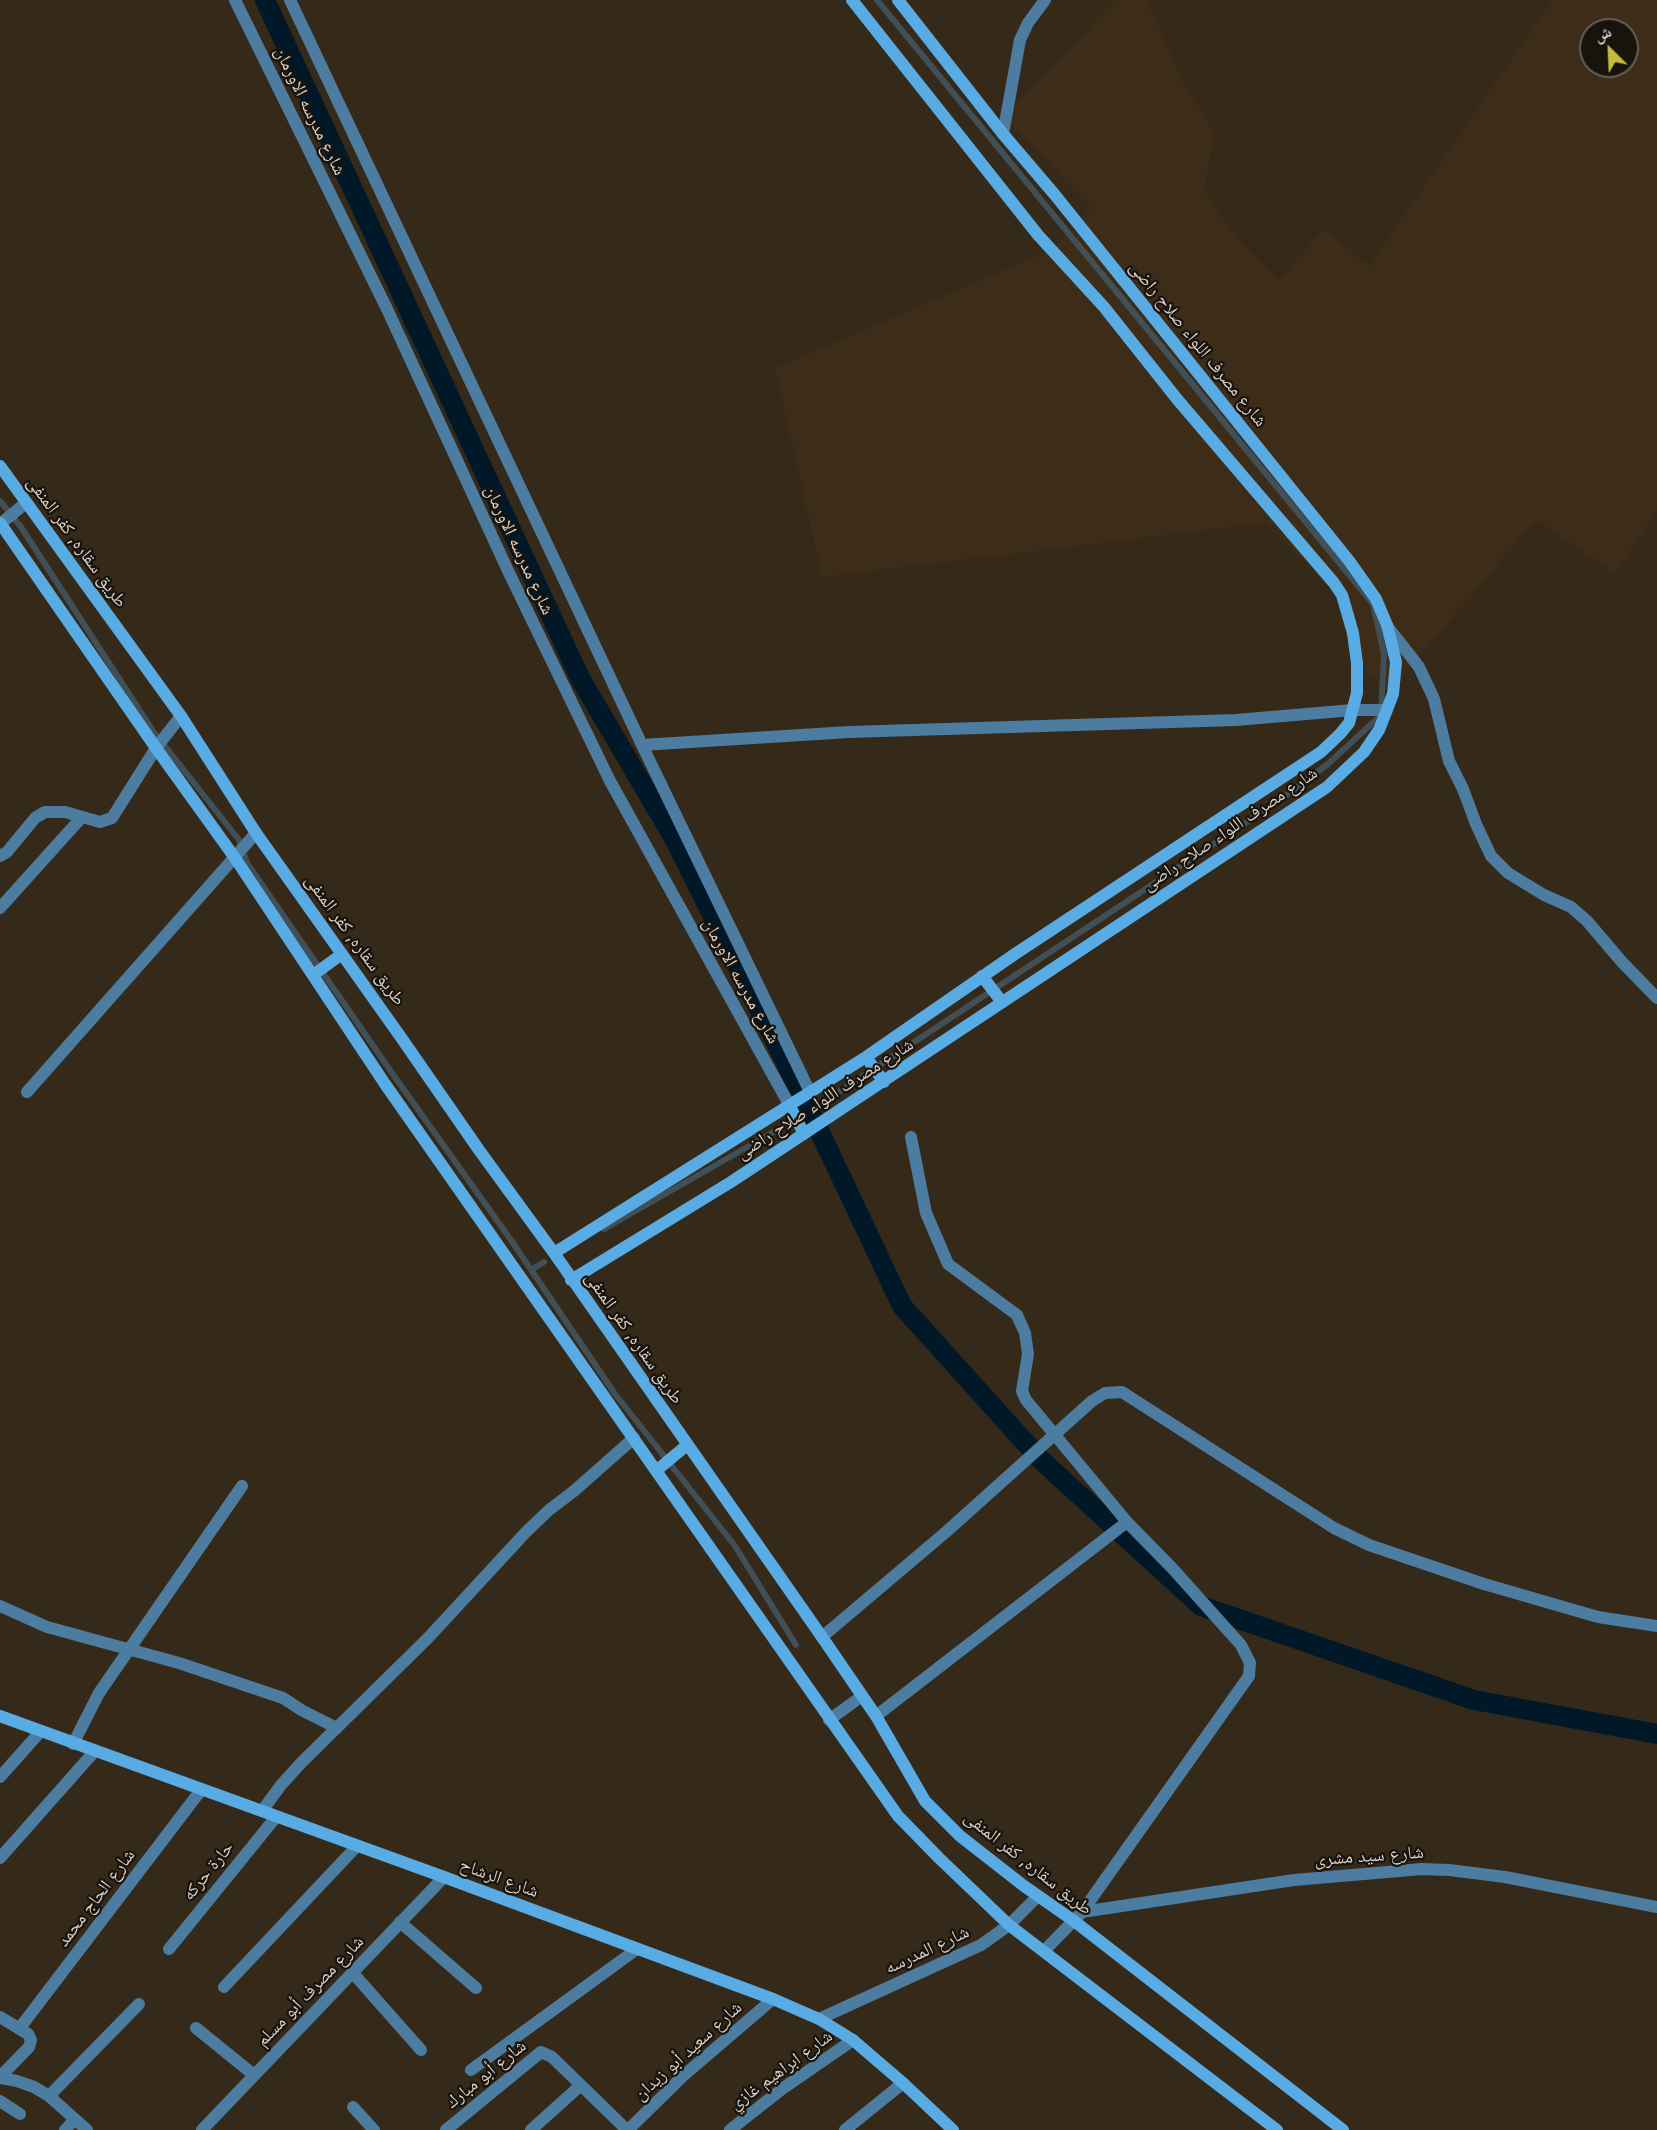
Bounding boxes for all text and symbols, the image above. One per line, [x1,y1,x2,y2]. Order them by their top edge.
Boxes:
north arrow [1579,18,1639,78]
text: ش [1591,21,1614,46]
street label: شارع مدرسه الاورمان [270,43,350,179]
street label: شارع مصرف اللواء صلاح راضى [1125,257,1271,431]
street label: طريق سقاره, كفر المنفى [22,472,132,612]
street label: شارع مدرسه الاورمان [480,482,558,618]
street label: شارع مصرف اللواء صلاح راضى [1138,762,1322,896]
street label: طريق سقاره, كفر المنفى [300,870,410,1010]
street label: شارع مدرسه الاورمان [698,914,784,1048]
street label: شارع مصرف اللواء صلاح راضى [732,1034,918,1164]
street label: طريق سقاره, كفر المنفى [580,1268,688,1408]
street label: طريق سقاره, كفر المنفى [960,1806,1096,1920]
street label: حارة حركه [178,1837,238,1905]
street label: شارع سيد مشرى [1314,1841,1424,1871]
street label: شارع الحاج محمد [52,1845,140,1951]
street label: شارع الرشاح [457,1854,541,1902]
street label: شارع المدرسه [882,1921,972,1979]
street label: شارع مصرف أبو مسلم [252,1931,368,2051]
street label: شارع سعيد أبو زيدان [630,1997,746,2105]
street label: شارع ابراهيم غازي [725,2025,837,2115]
street label: شارع أبو مبارك [442,2035,530,2113]

